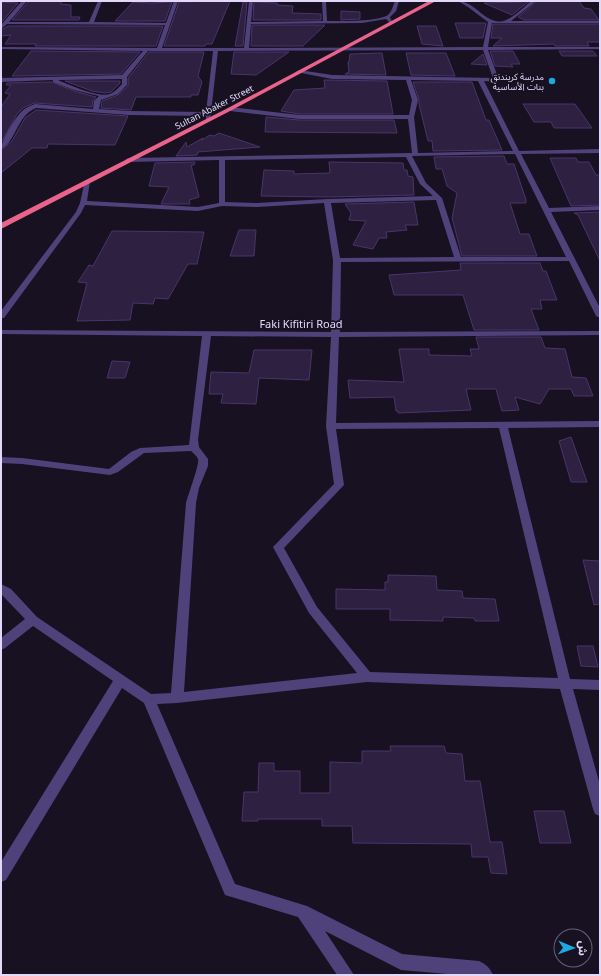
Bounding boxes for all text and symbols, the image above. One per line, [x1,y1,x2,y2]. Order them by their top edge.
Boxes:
place label: مدرسة كريندنق بنات الأساسية [490,70,544,93]
marker: مدرسة كريندنق بنات الأساسية [547,76,557,86]
street label: Sultan Abaker Street [173,81,256,132]
street label: Faki Kifitiri Road [259,316,343,331]
north arrow [553,928,593,968]
text: ش [576,941,591,956]

